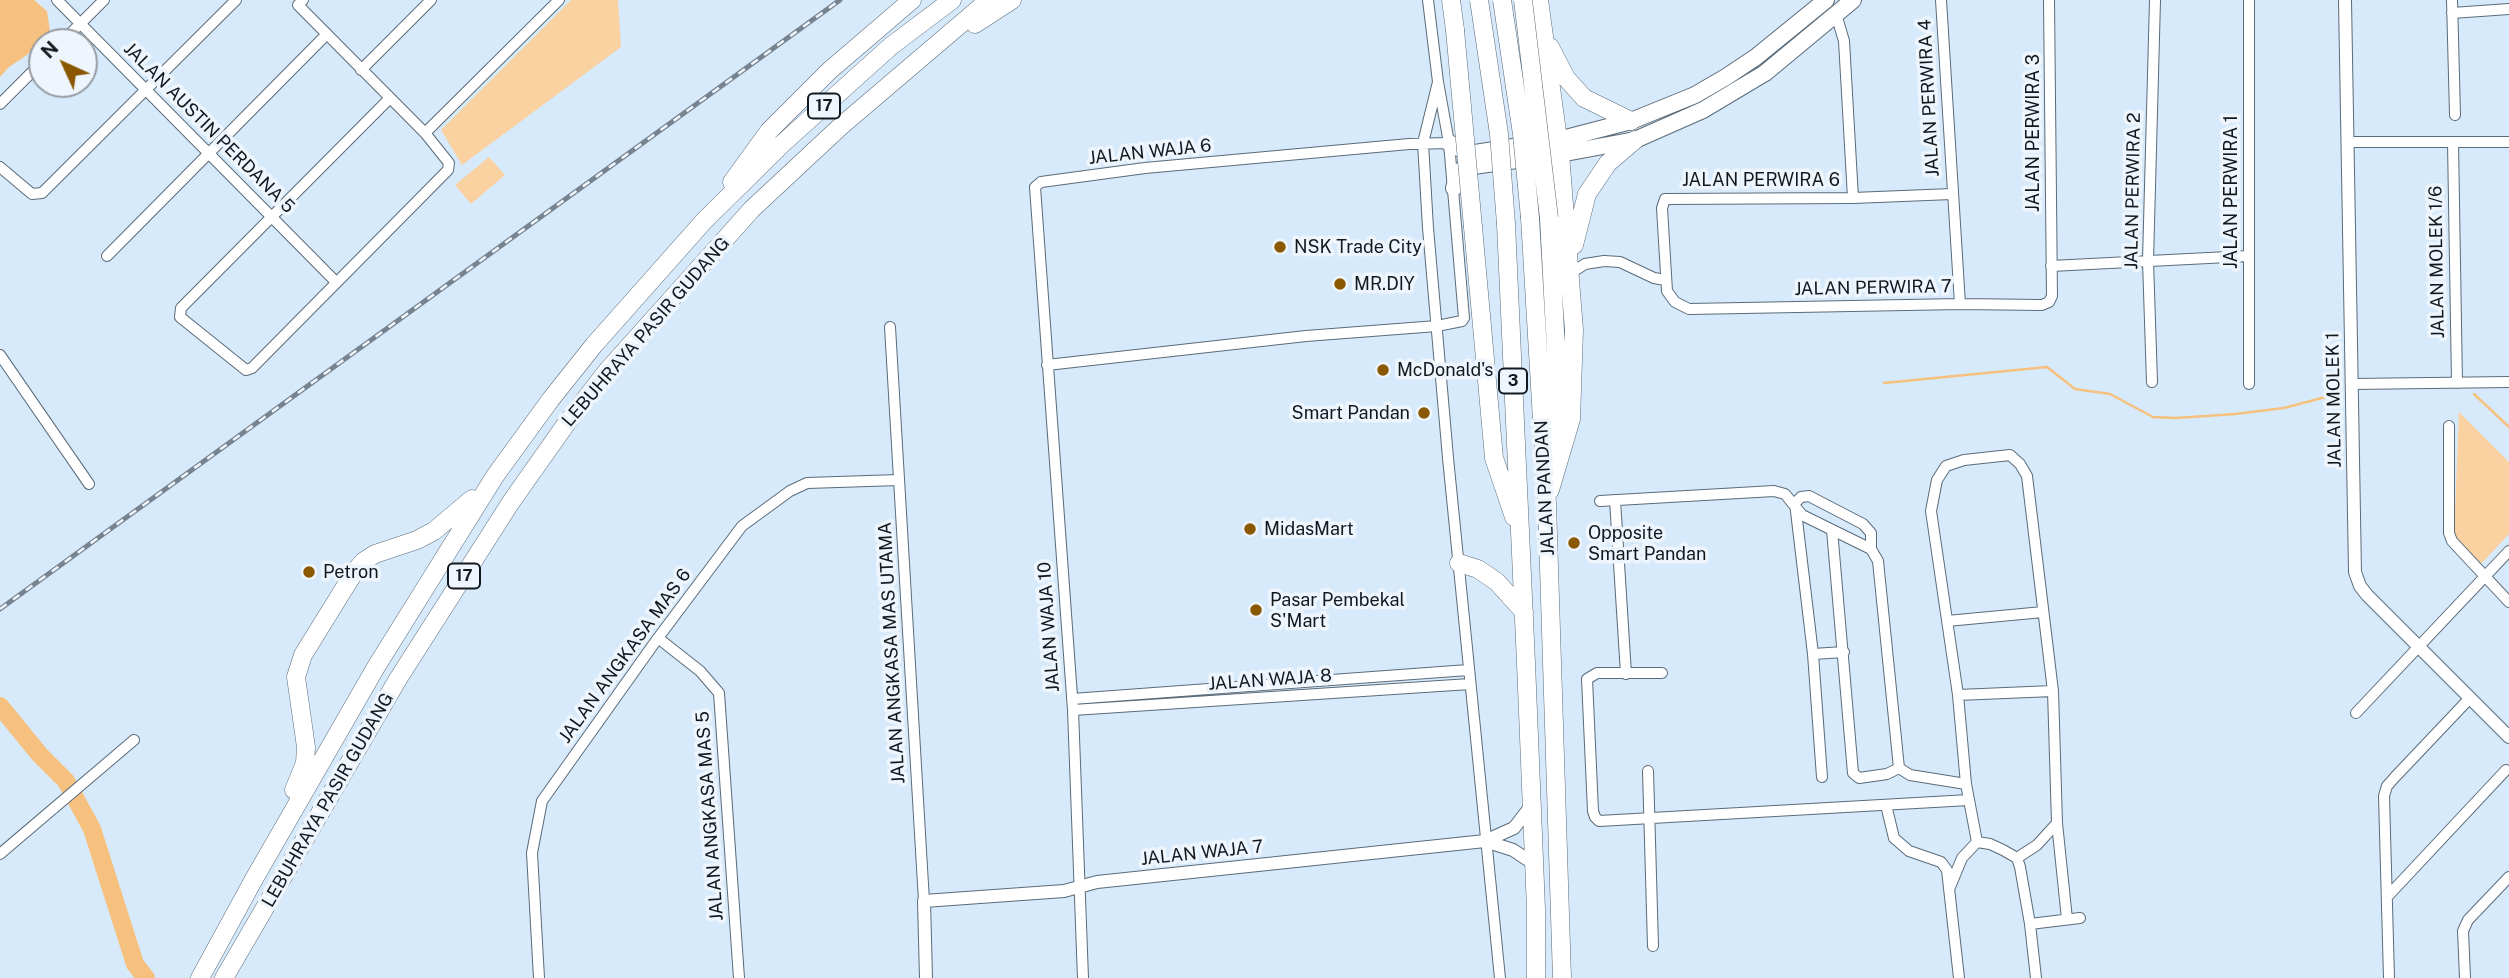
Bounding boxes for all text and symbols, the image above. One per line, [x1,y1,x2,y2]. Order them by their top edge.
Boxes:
street label: JALAN PERWIRA 4 [1914,19,1944,177]
north arrow [28,28,98,98]
text: N [37,37,63,63]
street label: JALAN AUSTIN PERDANA 5 [119,38,299,218]
street label: JALAN PERWIRA 3 [2022,54,2044,212]
road number: 17 [808,94,840,118]
street label: JALAN PERWIRA 2 [2121,112,2145,270]
street label: JALAN PERWIRA 1 [2220,115,2242,269]
street label: JALAN WAJA 6 [1088,135,1212,169]
street label: JALAN PERWIRA 6 [1682,169,1840,191]
street label: JALAN MOLEK 1/6 [2425,185,2449,339]
street label: LEBUHRAYA PASIR GUDANG [558,233,734,431]
place label: NSK Trade City [1294,236,1422,258]
marker: NSK Trade City [1272,239,1288,255]
place label: MR.DIY [1354,273,1415,295]
marker: MR.DIY [1332,276,1348,292]
street label: JALAN PERWIRA 7 [1794,276,1952,300]
street label: JALAN MOLEK 1 [2322,332,2346,468]
place label: McDonald's [1397,359,1493,381]
marker: McDonald's [1375,362,1391,378]
road number: 3 [1499,368,1527,394]
place label: Smart Pandan [1292,402,1410,424]
marker: Smart Pandan [1416,405,1432,421]
street label: JALAN PANDAN [1531,420,1559,556]
place label: MidasMart [1264,518,1354,540]
marker: MidasMart [1242,521,1258,537]
street label: JALAN ANGKASA MAS UTAMA [874,522,910,784]
place label: Opposite Smart Pandan [1588,522,1706,564]
marker: Opposite Smart Pandan [1566,535,1582,551]
place label: Petron [323,561,379,583]
street label: JALAN WAJA 10 [1034,561,1064,693]
marker: Petron [301,564,317,580]
road number: 17 [448,564,480,589]
street label: JALAN ANGKASA MAS 6 [555,565,695,747]
place label: Pasar Pembekal S'Mart [1270,589,1405,632]
marker: Pasar Pembekal S'Mart [1248,602,1264,618]
street label: JALAN WAJA 8 [1208,665,1332,695]
street label: LEBUHRAYA PASIR GUDANG [258,689,398,911]
street label: JALAN ANGKASA MAS 5 [692,710,728,922]
street label: JALAN WAJA 7 [1140,836,1264,870]

